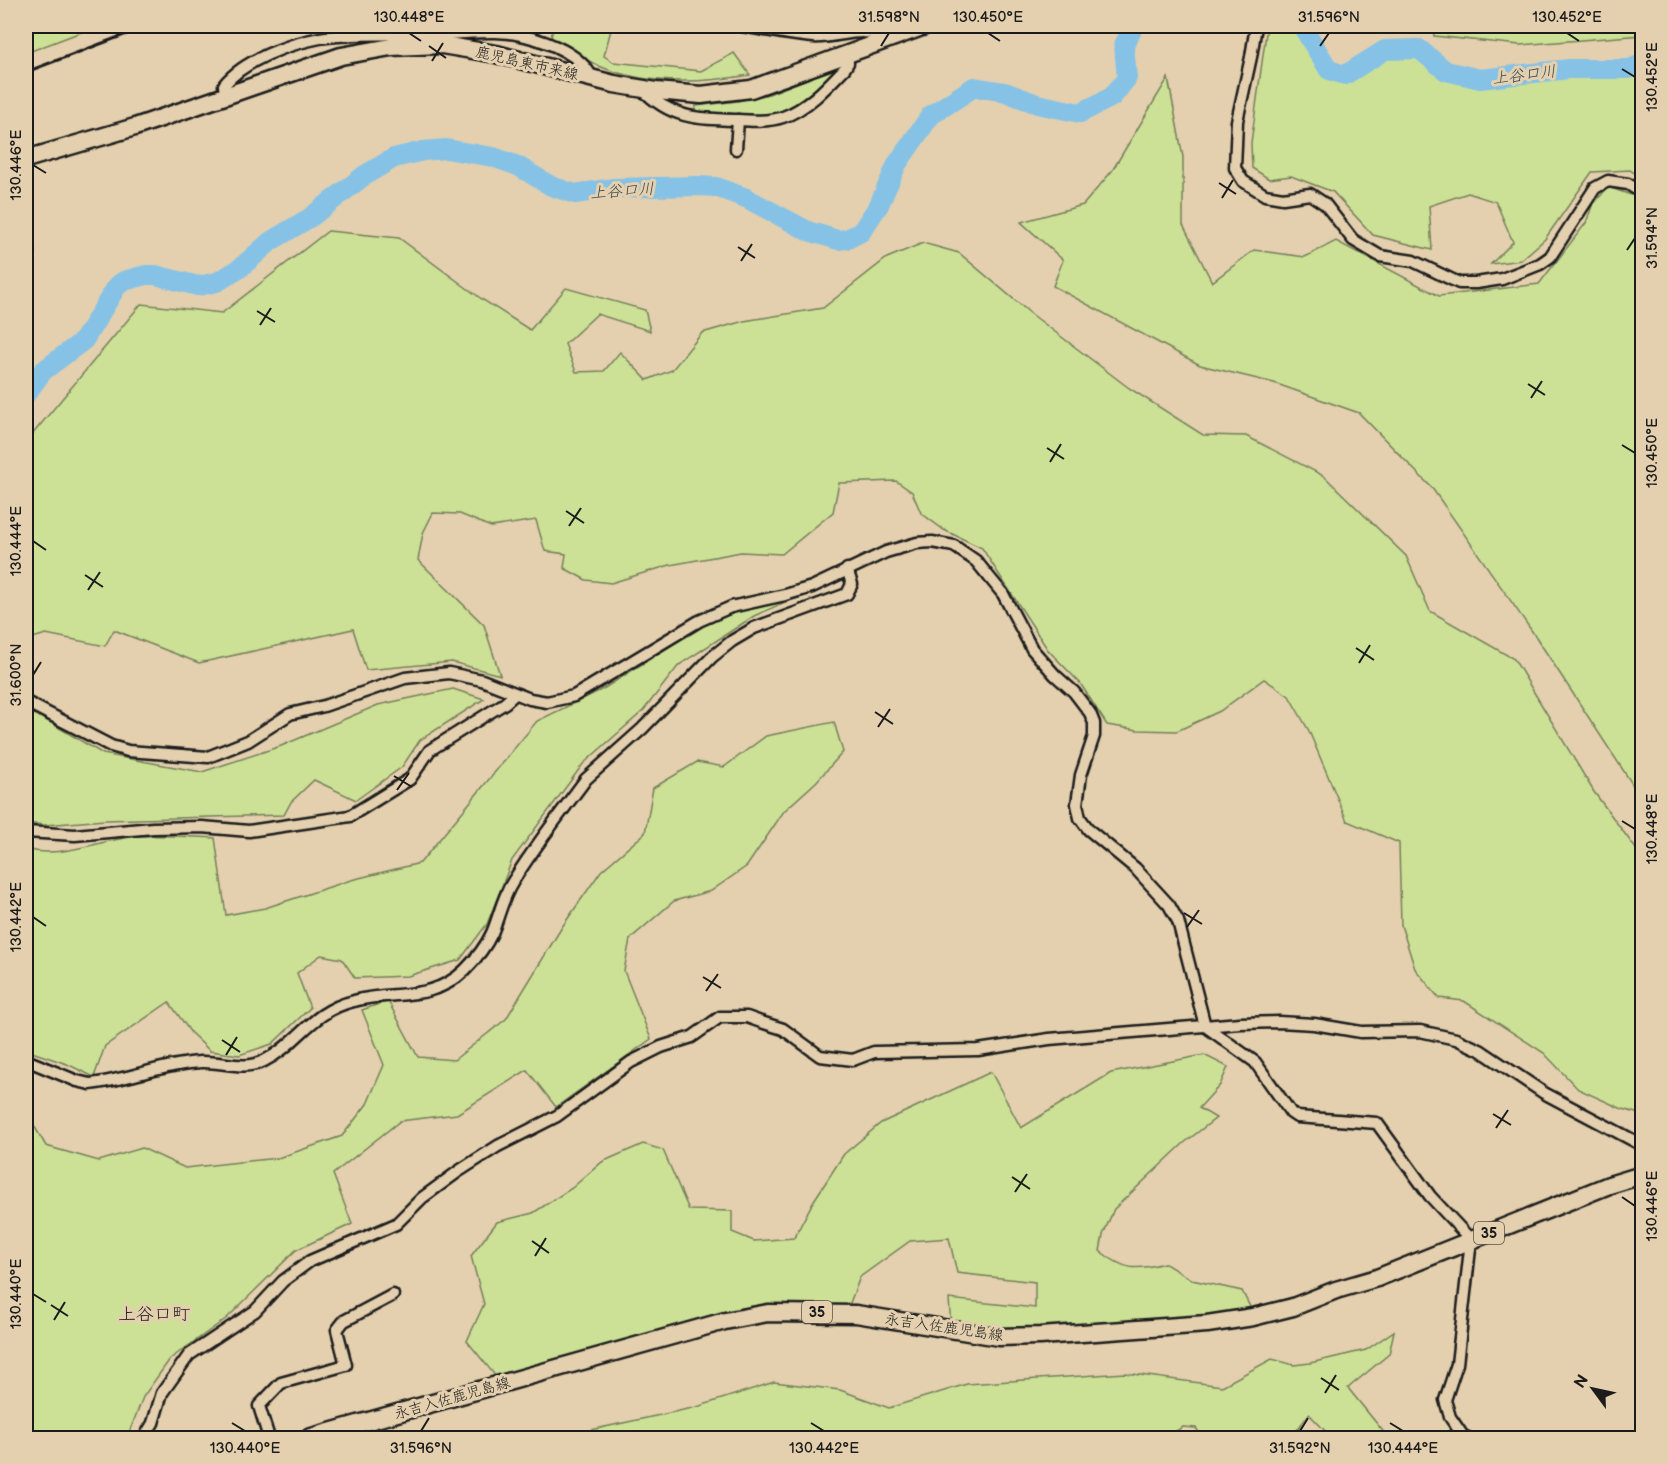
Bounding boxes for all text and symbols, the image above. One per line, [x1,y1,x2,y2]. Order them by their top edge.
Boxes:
text: 130.448°E [374,8,444,27]
text: 31.598°N [858,8,920,27]
text: 130.450°E [953,8,1023,27]
text: 31.596°N [1298,8,1360,27]
text: 130.452°E [1532,8,1602,27]
street label: 鹿児島東市来線 [474,42,580,85]
text: 130.452°E [1643,42,1662,112]
water label: 上谷口川 [1491,62,1557,89]
text: 130.446°E [7,130,26,200]
water label: 上谷口川 [590,180,655,203]
text: 31.594°N [1643,207,1662,269]
text: 130.450°E [1643,418,1662,488]
text: 130.444°E [7,506,26,576]
text: 31.600°N [7,644,26,706]
text: 130.448°E [1643,794,1662,864]
text: 130.442°E [7,882,26,952]
text: 130.446°E [1643,1171,1662,1241]
road number: 35 [1474,1222,1504,1244]
text: 130.440°E [7,1259,26,1329]
road number: 35 [802,1301,832,1323]
district label: 上谷口町 [118,1304,190,1325]
street label: 永吉入佐鹿児島線 [883,1310,1005,1345]
north arrow [1563,1359,1623,1419]
text: N [1570,1371,1593,1392]
street label: 永吉入佐鹿児島線 [392,1373,512,1424]
text: 130.440°E [210,1439,280,1458]
text: 31.596°N [390,1439,452,1458]
text: 130.442°E [789,1439,859,1458]
text: 31.592°N [1269,1439,1331,1458]
text: 130.444°E [1368,1439,1438,1458]

